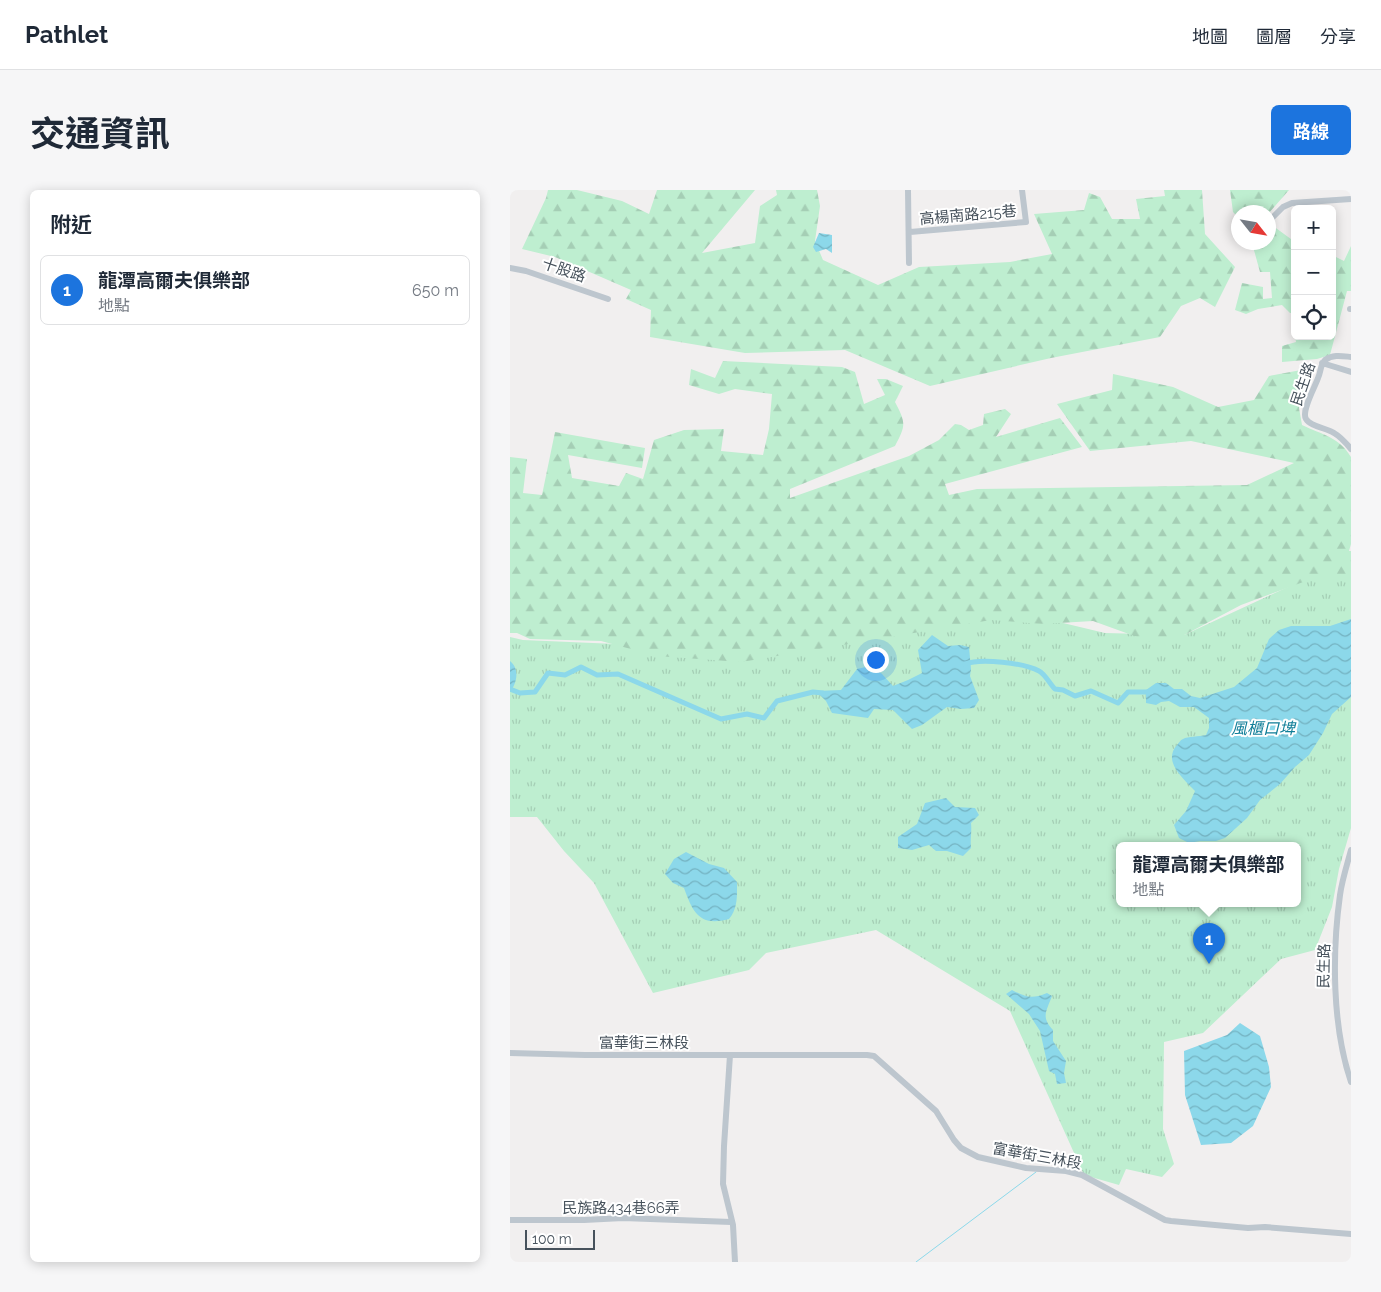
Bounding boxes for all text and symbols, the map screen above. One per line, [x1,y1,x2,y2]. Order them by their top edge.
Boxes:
text: Pathlet [25,20,108,49]
text: 地圖 [1192,26,1228,47]
text: 圖層 [1256,26,1292,47]
text: 分享 [1320,26,1356,47]
button: 路線 [1271,105,1351,155]
text: 交通資訊 [30,113,170,154]
street label: 高楊南路215巷 [919,202,1017,228]
north arrow [1231,205,1276,250]
map controls [1291,205,1336,340]
button: + [1291,205,1336,250]
text: 附近 [50,212,92,237]
button: − [1291,250,1336,295]
street label: 十股路 [540,254,588,286]
text: 龍潭高爾夫俱樂部 [98,269,250,291]
text: 1 [63,281,71,300]
text: 650 m [412,281,459,300]
button: locate [1291,295,1336,340]
text: 地點 [98,296,130,315]
street label: 民生路 [1287,360,1319,408]
your location [863,647,889,673]
water label: 風櫃口埤 [1231,719,1297,738]
popup [1116,842,1301,907]
text: 龍潭高爾夫俱樂部 [1132,853,1285,875]
text: 地點 [1132,880,1165,899]
pin: 1 [1193,923,1225,964]
street label: 民生路 [1315,943,1333,989]
street label: 富華街三林段 [599,1034,689,1052]
street label: 富華街三林段 [991,1139,1083,1173]
street label: 民族路434巷66弄 [562,1199,680,1217]
scale bar [525,1227,595,1250]
text: 100 m [532,1231,572,1247]

